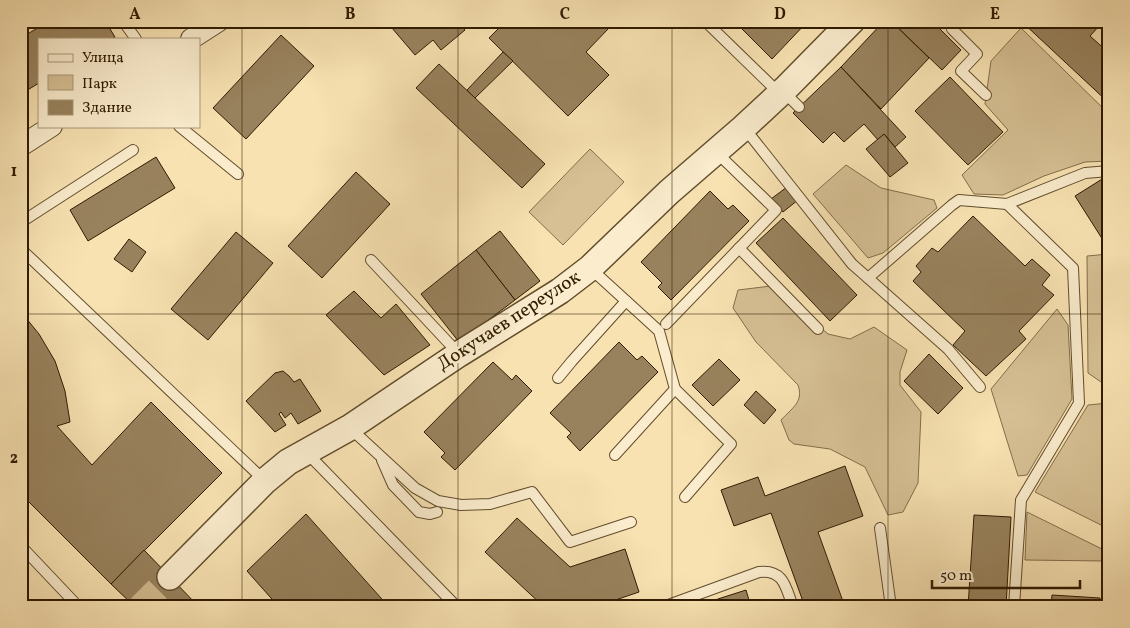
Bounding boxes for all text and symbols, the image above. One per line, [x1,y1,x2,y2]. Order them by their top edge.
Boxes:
text: A [129,4,141,26]
text: B [345,4,356,26]
text: C [560,4,570,26]
text: D [774,4,786,26]
text: E [990,4,1000,26]
legend [38,38,200,128]
text: Улица [82,48,124,69]
text: Парк [82,74,117,95]
text: Здание [82,98,132,119]
text: 1 [11,161,17,183]
street label: Докучаев переулок [432,265,586,377]
text: 2 [10,448,18,470]
scale bar [932,558,1080,590]
text: 50 m [940,566,972,587]

